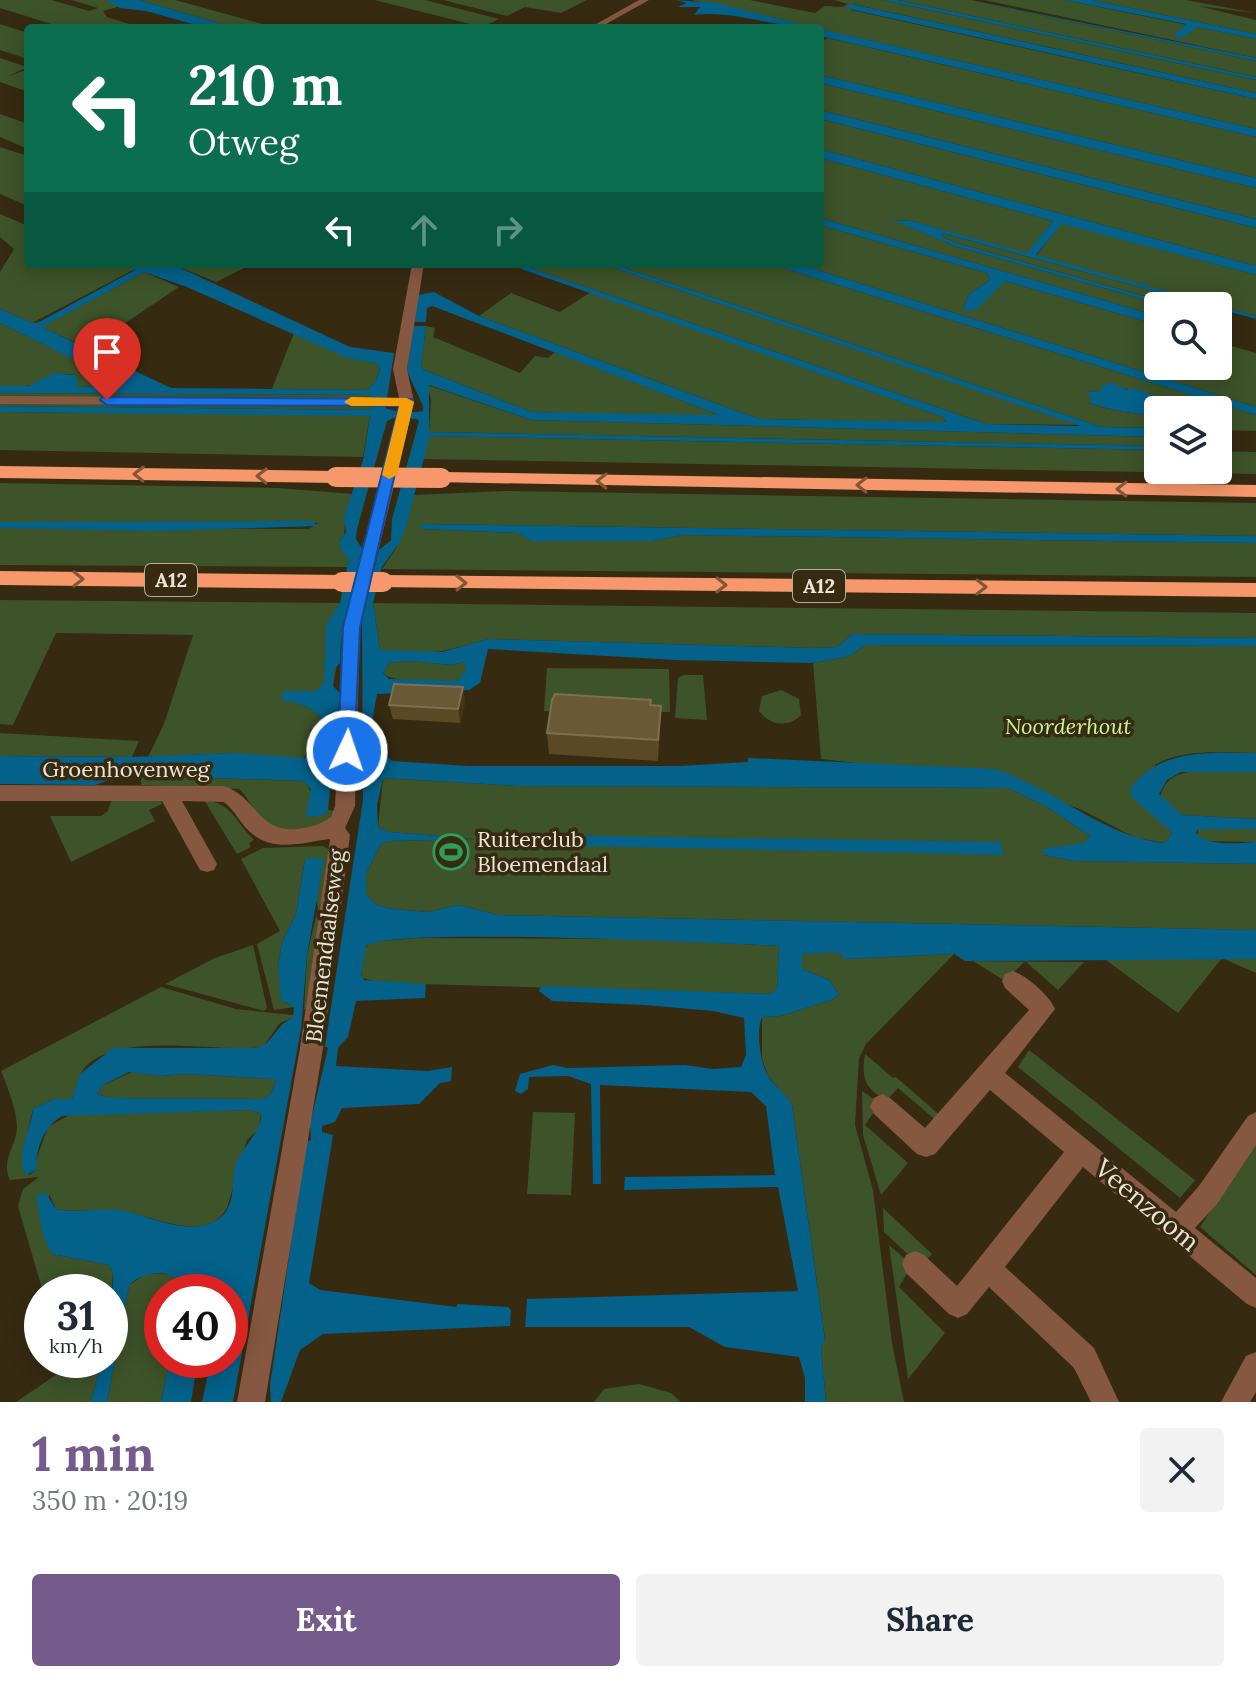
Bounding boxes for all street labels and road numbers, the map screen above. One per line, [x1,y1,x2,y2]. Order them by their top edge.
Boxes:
road number: A12 [145,564,197,596]
road number: A12 [793,570,845,602]
street label: Groenhovenweg [42,755,211,783]
street label: Bloemendaalseweg [299,847,351,1044]
street label: Veenzoom [1087,1151,1206,1258]

